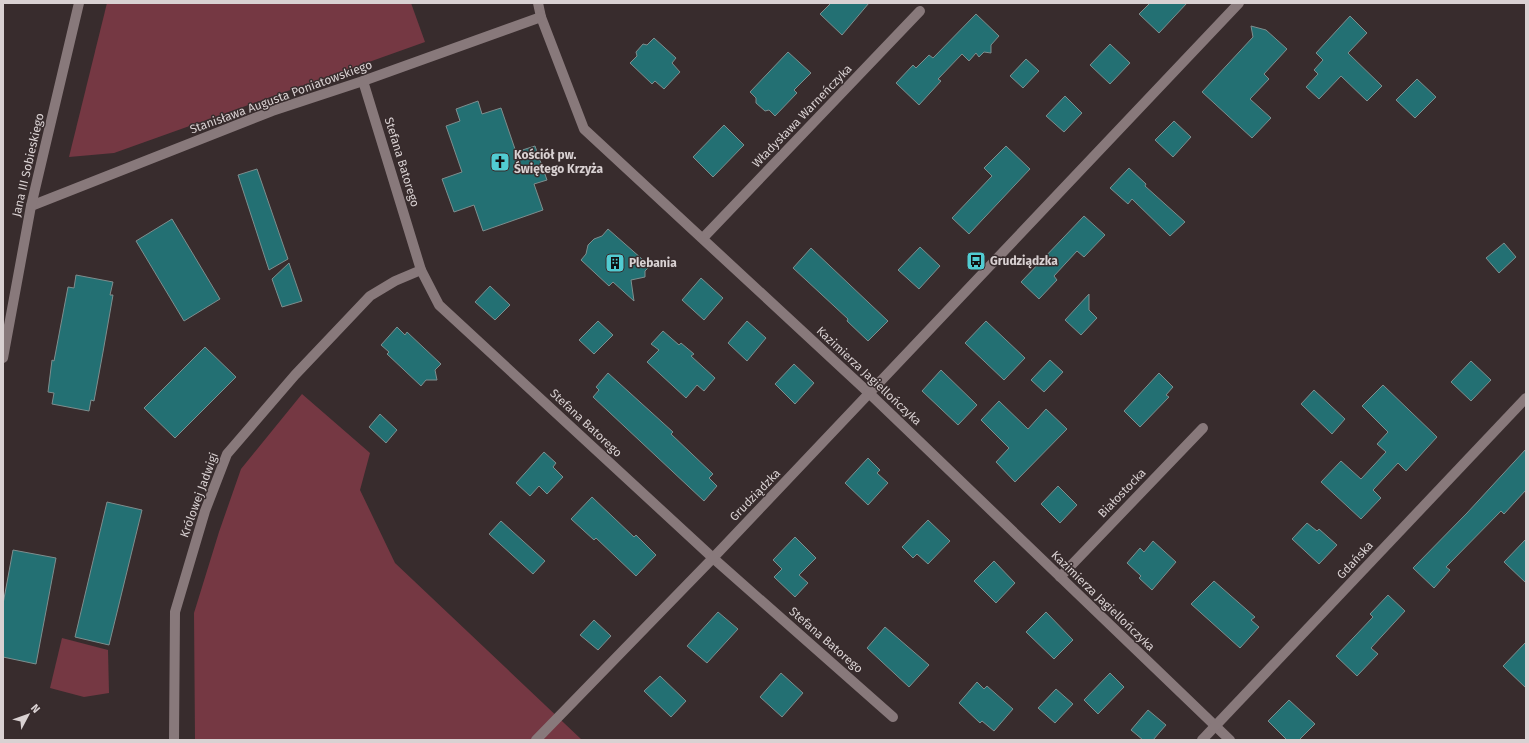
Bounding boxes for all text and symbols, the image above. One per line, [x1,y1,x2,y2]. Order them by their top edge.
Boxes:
street label: Stanisława Augusta Poniatowskiego [188,57,374,137]
street label: Władysława Warneńczyka [749,62,855,170]
street label: Jana III Sobieskiego [9,112,47,218]
street label: Stefana Batorego [382,115,422,209]
place label: Kościół pw. Świętego Krzyża [514,148,603,176]
church icon: Kościół pw. Świętego Krzyża [489,151,511,173]
bus stop icon: Grudziądzka [965,250,987,272]
building icon: Plebania [604,252,626,274]
place label: Grudziądzka [990,254,1058,269]
place label: Plebania [629,256,677,270]
street label: Kazimierza Jagiellończyka [814,324,924,428]
street label: Stefana Batorego [547,386,625,460]
street label: Królowej Jadwigi [177,451,221,539]
street label: Grudziądzka [727,466,783,524]
street label: Białostocka [1095,466,1149,520]
street label: Gdańska [1334,538,1376,582]
street label: Kazimierza Jagiellończyka [1048,548,1158,654]
street label: Stefana Batorego [786,604,866,676]
north arrow [8,695,48,735]
text: N [28,702,42,716]

